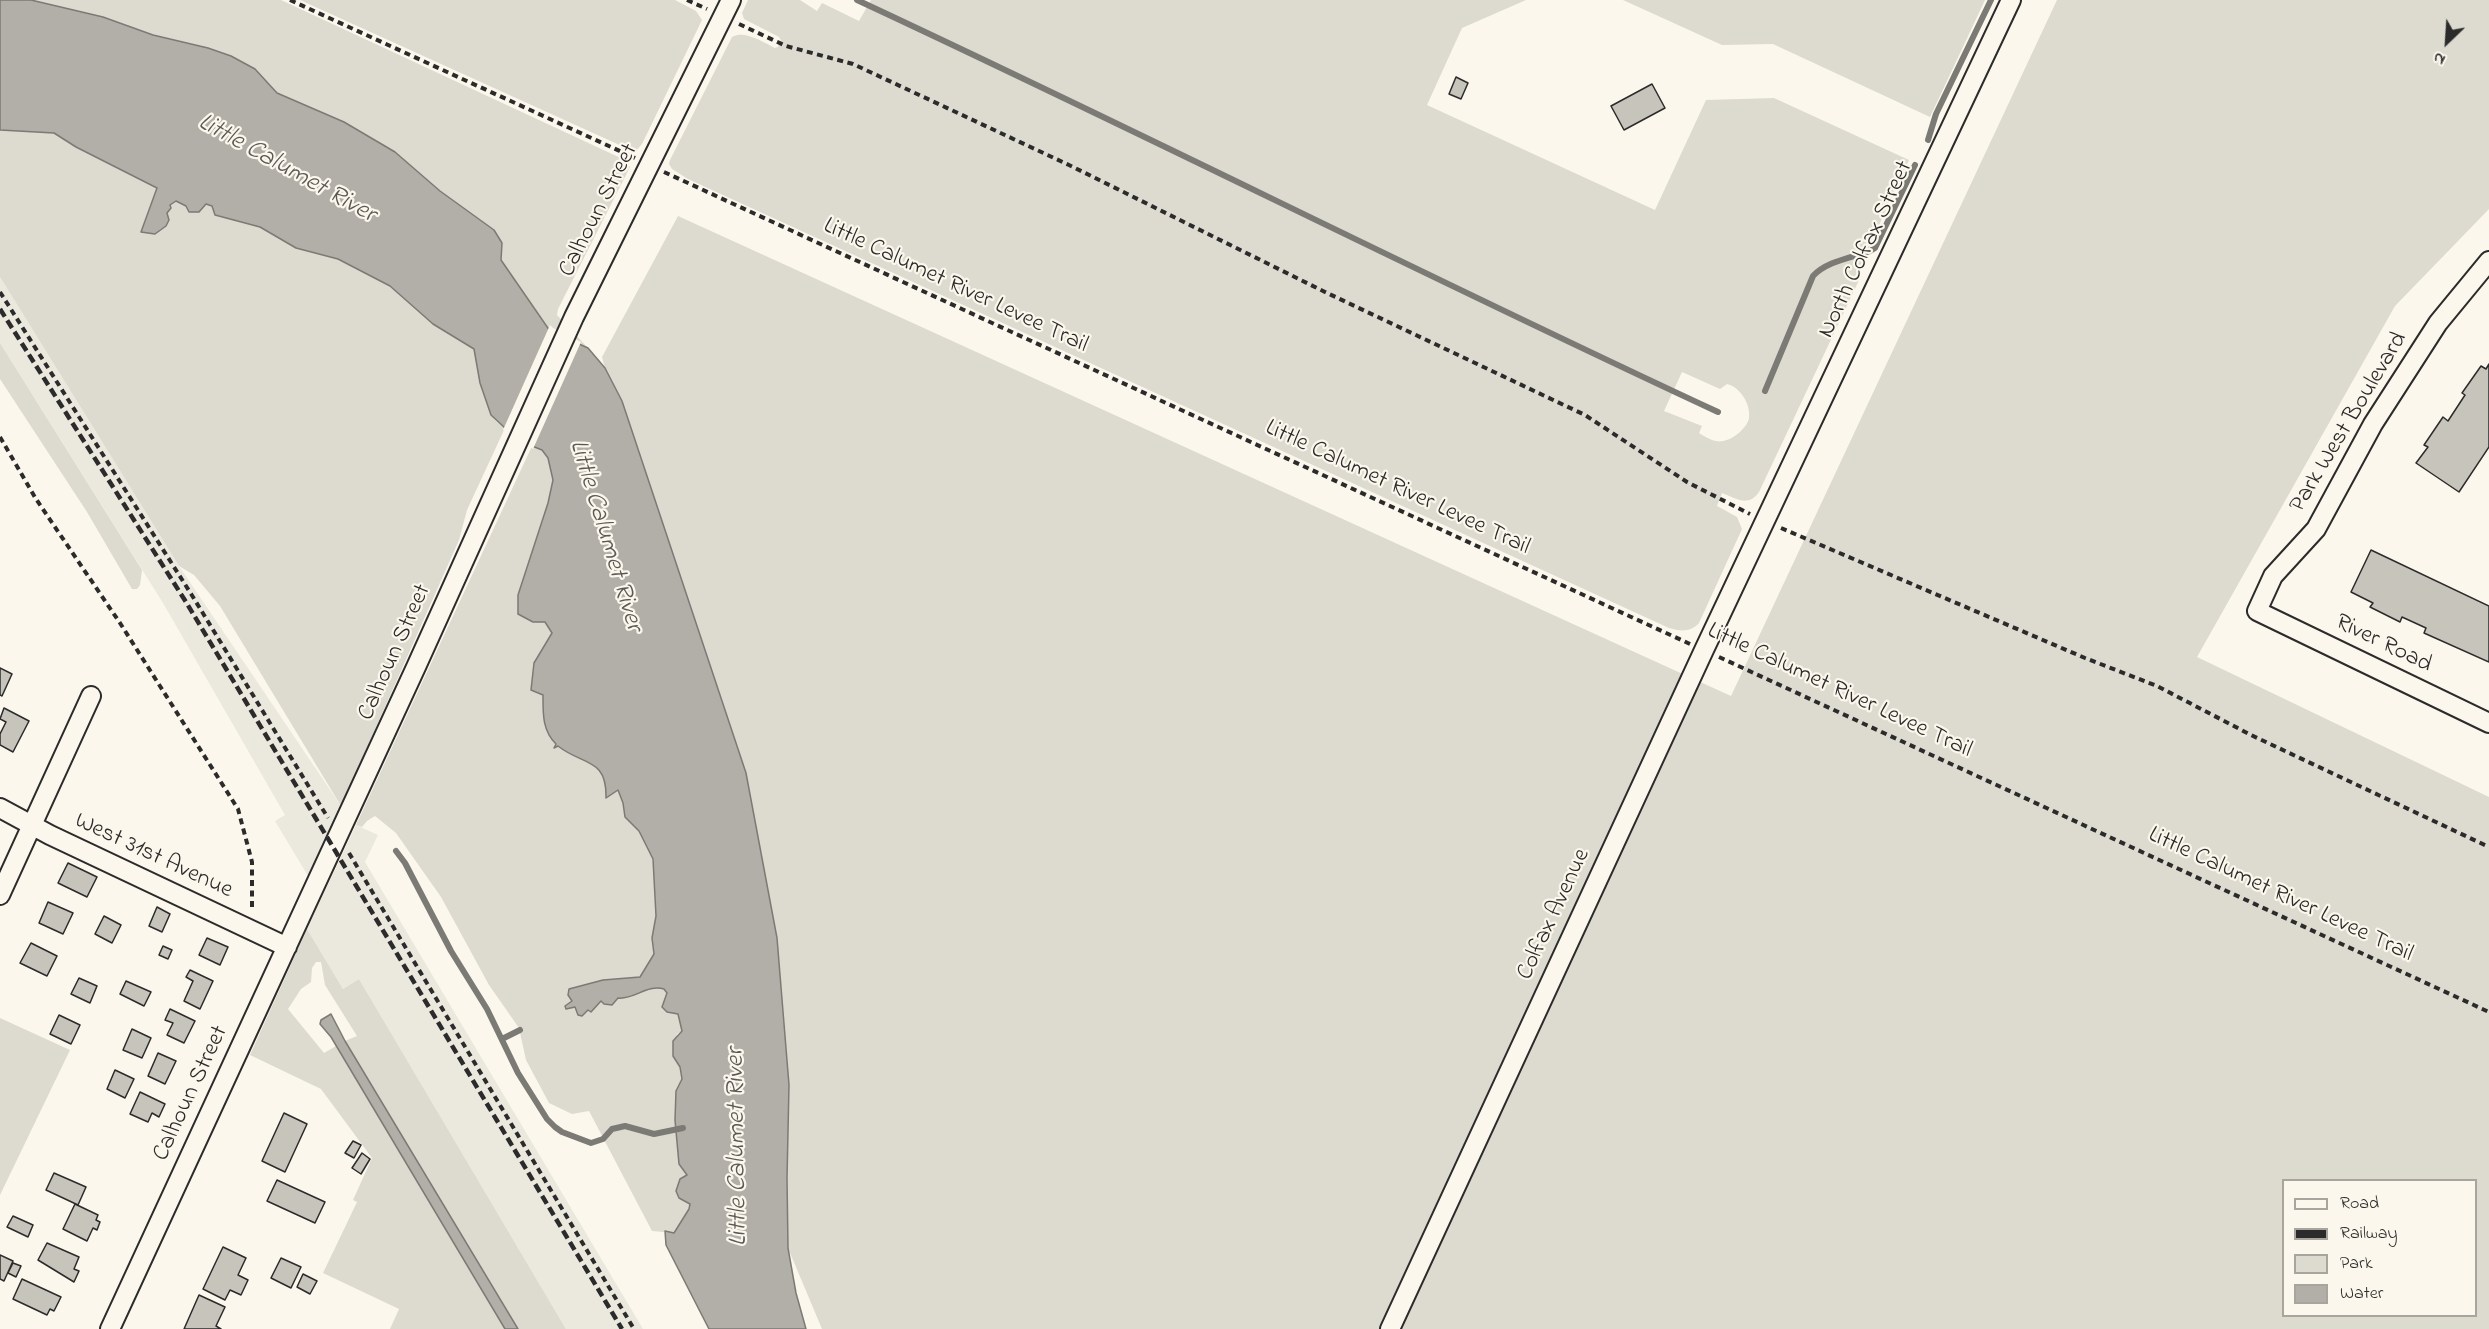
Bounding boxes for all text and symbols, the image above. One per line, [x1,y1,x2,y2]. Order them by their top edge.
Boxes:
north arrow [2417,12,2477,72]
text: N [2429,45,2449,71]
water label: Little Calumet River [192,108,380,232]
street label: Calhoun Street [554,139,646,283]
street label: North Colfax Street [1813,157,1921,343]
street label: Little Calumet River Levee Trail [818,213,1092,361]
street label: Park West Boulevard [2285,328,2415,518]
street label: Little Calumet River Levee Trail [1260,415,1534,563]
water label: Little Calumet River [560,437,648,635]
street label: Calhoun Street [353,580,439,726]
street label: River Road [2330,609,2436,681]
street label: Little Calumet River Levee Trail [1702,618,1976,766]
street label: West 31st Avenue [69,808,237,906]
street label: Little Calumet River Levee Trail [2143,822,2417,970]
street label: Colfax Avenue [1512,845,1598,985]
street label: Calhoun Street [148,1022,236,1166]
water label: Little Calumet River [722,1048,756,1246]
legend [2282,1179,2477,1317]
text: Road [2340,1191,2379,1217]
text: Railway [2340,1221,2397,1247]
text: Park [2340,1251,2373,1277]
text: Water [2340,1281,2383,1307]

